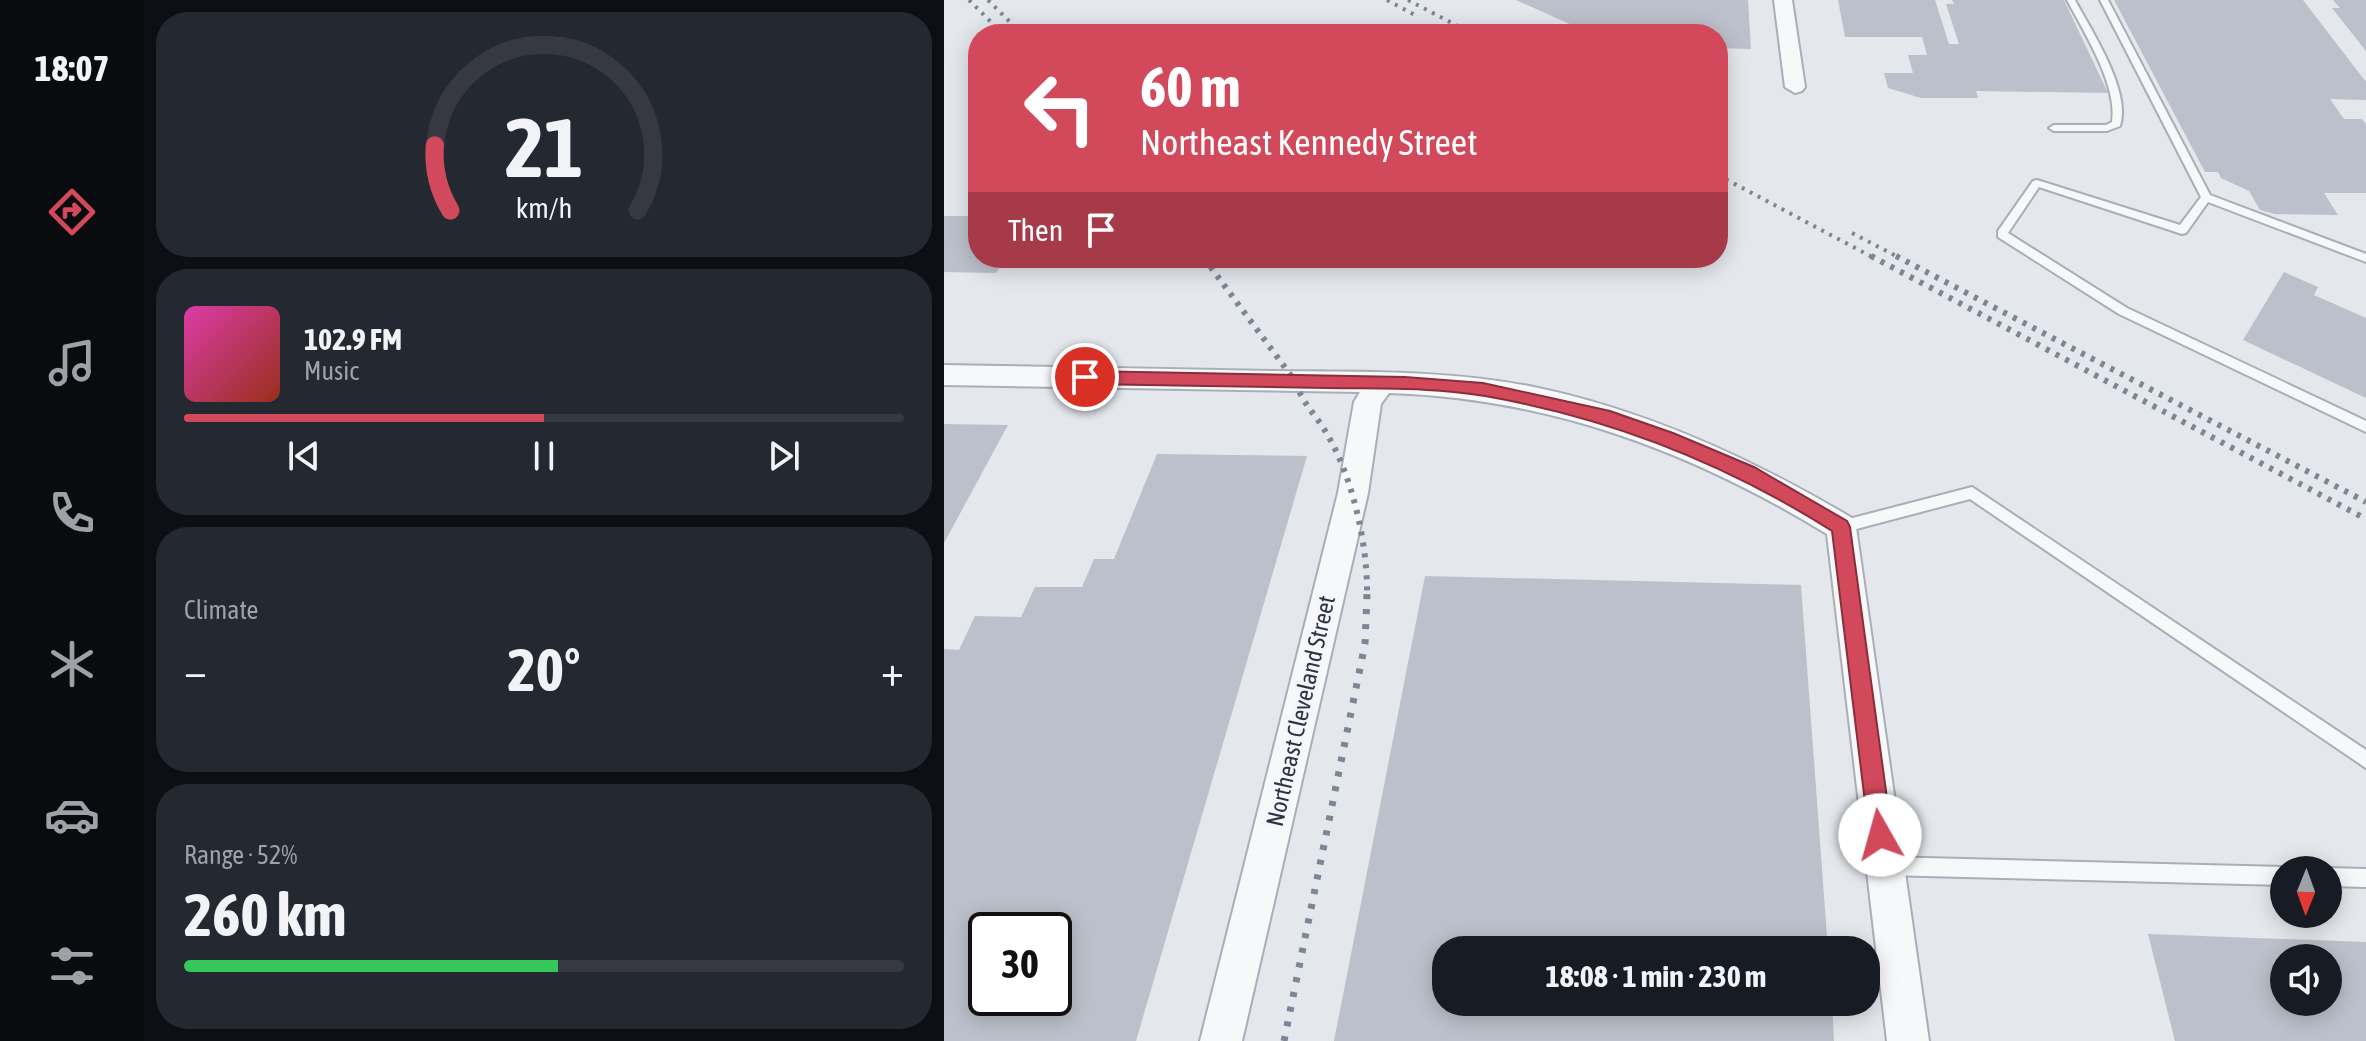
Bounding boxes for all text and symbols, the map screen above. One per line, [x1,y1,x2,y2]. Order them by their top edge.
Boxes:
text: 18:07 [35,47,109,89]
text: 60 m [1140,55,1241,119]
icon: left [1008,56,1112,160]
text: 21 [505,98,583,194]
text: Northeast Kennedy Street [1140,121,1478,163]
icon: directions [44,184,100,240]
text: km/h [516,191,572,224]
icon: arrive [1079,208,1123,252]
text: Then [1008,213,1063,247]
text: 102.9 FM [304,322,402,356]
icon: music [44,335,100,391]
pin [1051,343,1119,411]
icon: arrive [1063,355,1107,399]
text: Music [304,356,359,386]
icon: previous [282,434,326,478]
icon: pause [522,434,566,478]
icon: next [762,434,806,478]
icon: phone [44,485,100,541]
street label: Northeast Cleveland Street [1261,593,1340,829]
text: Climate [184,595,258,625]
text: 20° [508,635,580,704]
icon: climate [44,636,100,692]
text: − [184,645,207,695]
text: + [881,645,904,695]
icon: car [44,787,100,843]
position arrow [1838,793,1922,877]
text: Range · 52% [184,840,297,870]
north arrow [2270,856,2342,928]
map controls [2270,856,2342,1016]
text: 260 km [184,880,346,949]
speed limit sign: 30 [968,912,1072,1016]
icon: filters [44,938,100,994]
button: sound [2270,944,2342,1016]
text: 18:08 · 1 min · 230 m [1546,959,1766,993]

